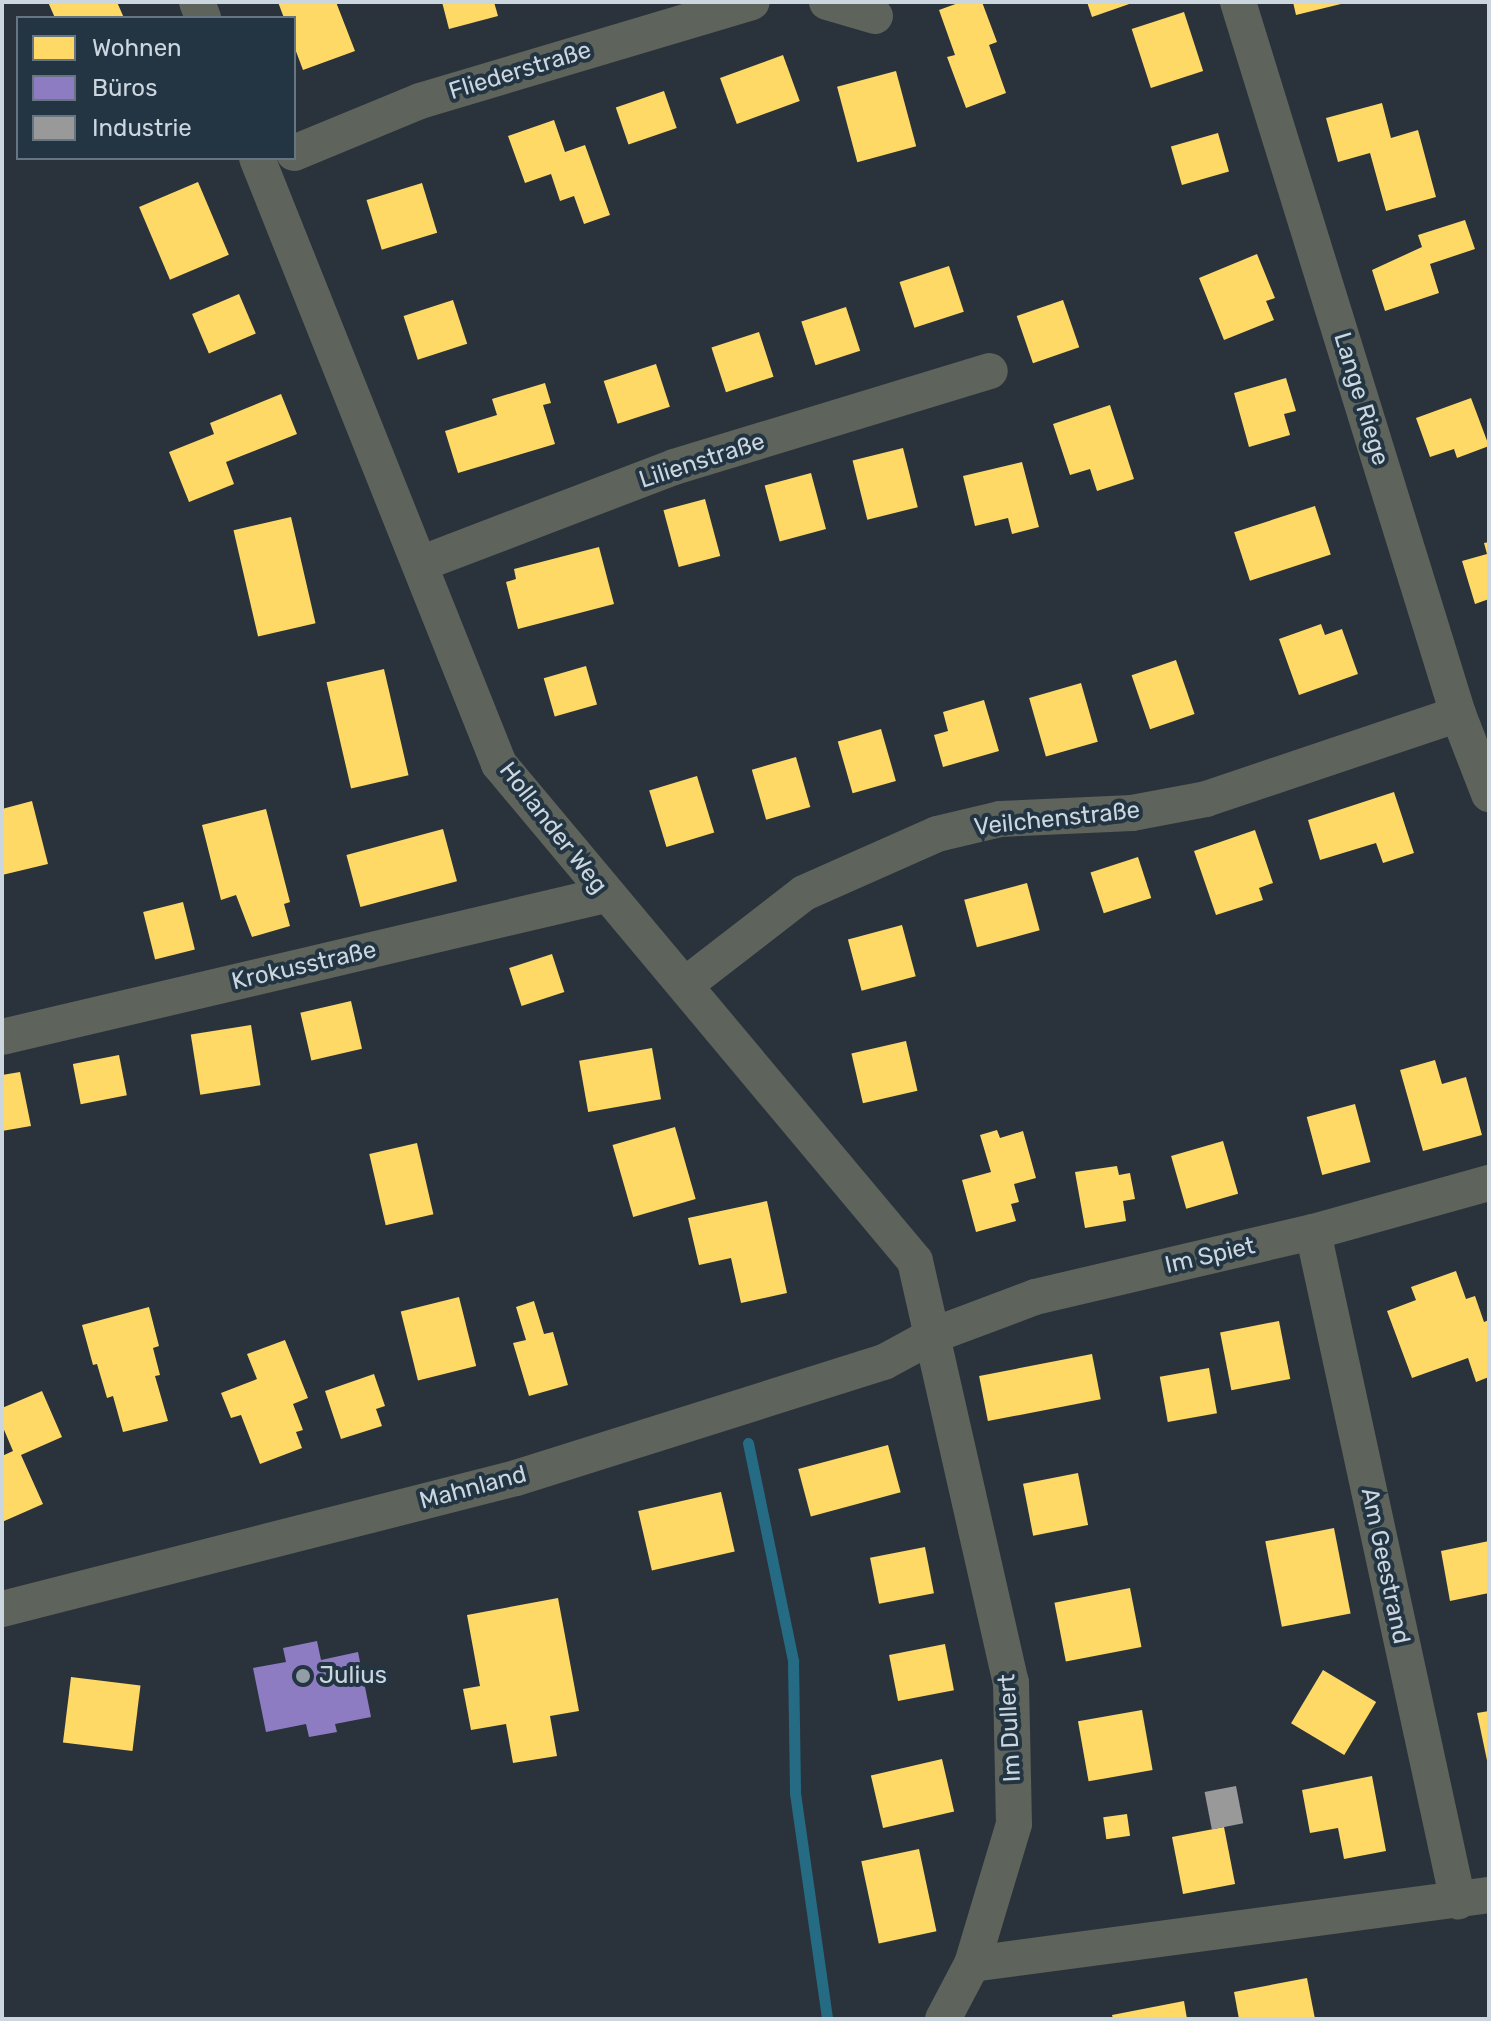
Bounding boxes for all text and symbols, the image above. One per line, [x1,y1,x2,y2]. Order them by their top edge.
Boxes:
legend [16,16,296,160]
text: Wohnen [92,34,182,62]
street label: Fliederstraße [445,36,595,106]
text: Büros [92,74,157,102]
text: Industrie [92,114,192,142]
street label: Lange Riege [1327,329,1395,469]
street label: Lilienstraße [636,427,768,495]
street label: Hollander Weg [493,756,613,900]
street label: Veilchenstraße [973,796,1141,842]
street label: Krokusstraße [229,935,379,997]
street label: Im Spiet [1162,1232,1258,1280]
street label: Mahnland [416,1460,530,1516]
street label: Am Geestrand [1354,1485,1416,1647]
place label: Julius [319,1662,387,1690]
marker: Julius [294,1667,312,1685]
street label: Im Dullert [993,1673,1027,1783]

